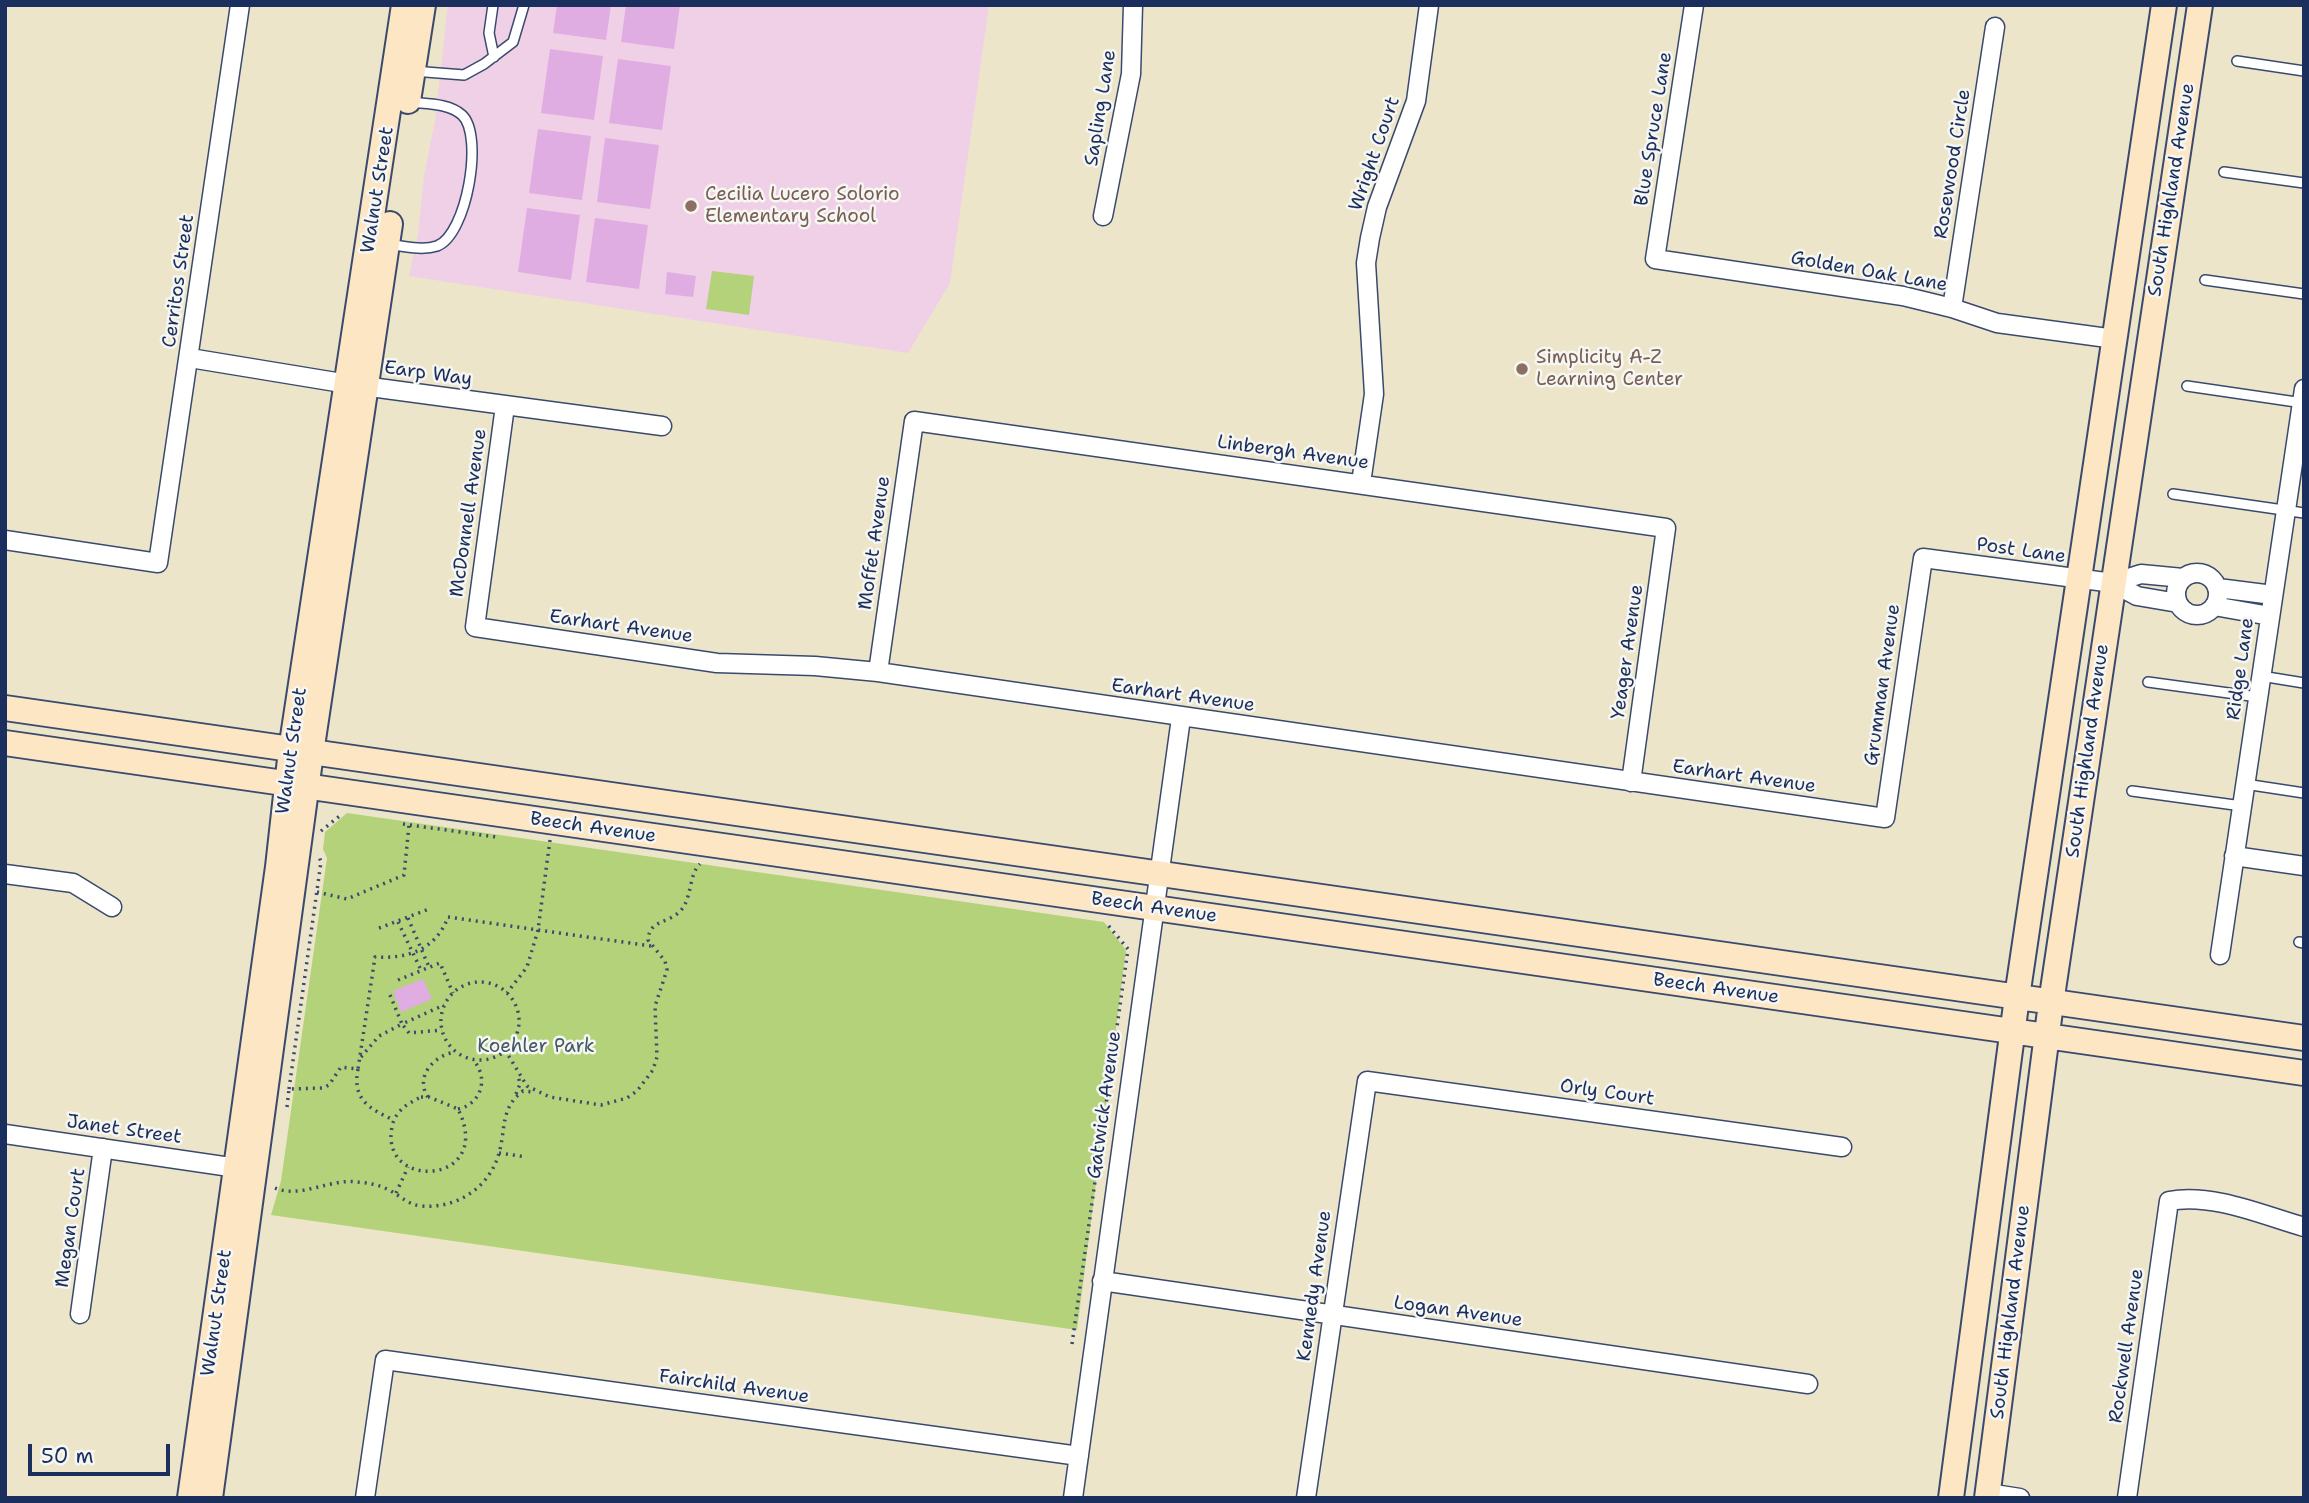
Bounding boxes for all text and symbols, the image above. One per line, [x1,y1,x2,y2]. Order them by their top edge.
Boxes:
street label: Sapling Lane [1081,48,1121,168]
street label: Blue Spruce Lane [1631,50,1677,208]
street label: South Highland Avenue [2144,82,2200,298]
street label: Rosewood Circle [1930,87,1976,241]
street label: Wright Court [1345,94,1405,214]
street label: Walnut Street [357,125,399,255]
place label: Cecilia Lucero Solorio Elementary School [705,184,900,228]
marker: Cecilia Lucero Solorio Elementary School [683,198,699,214]
street label: Cerritos Street [158,213,200,349]
street label: Golden Oak Lane [1789,247,1949,297]
place label: Simplicity A-Z Learning Center [1536,347,1683,391]
street label: Earp Way [383,357,473,391]
marker: Simplicity A-Z Learning Center [1514,361,1530,377]
street label: McDonnell Avenue [446,427,492,599]
street label: Linbergh Avenue [1216,431,1370,475]
street label: Moffet Avenue [854,474,896,612]
street label: Post Lane [1975,533,2067,569]
street label: Yeager Avenue [1607,583,1649,721]
street label: Grumman Avenue [1860,603,1906,767]
street label: Earhart Avenue [548,606,694,648]
street label: Ridge Lane [2223,616,2259,722]
street label: South Highland Avenue [2062,643,2114,859]
street label: Earhart Avenue [1110,675,1256,717]
street label: Walnut Street [272,686,312,816]
street label: Earhart Avenue [1671,756,1817,798]
street label: Beech Avenue [529,808,657,848]
street label: Beech Avenue [1090,888,1218,928]
street label: Beech Avenue [1652,969,1780,1009]
street label: Gatwick Avenue [1083,1030,1127,1180]
park label: Koehler Park [477,1036,595,1058]
street label: Orly Court [1558,1075,1656,1111]
street label: Janet Street [65,1111,183,1149]
street label: Megan Court [51,1167,91,1289]
street label: South Highland Avenue [1987,1204,2035,1420]
street label: Kennedy Avenue [1293,1209,1337,1363]
street label: Walnut Street [197,1248,237,1378]
street label: Rockwell Avenue [2105,1267,2149,1425]
street label: Logan Avenue [1392,1292,1524,1332]
street label: Fairchild Avenue [657,1365,811,1409]
scale bar [32,1430,173,1474]
text: 50 m [41,1442,94,1470]

